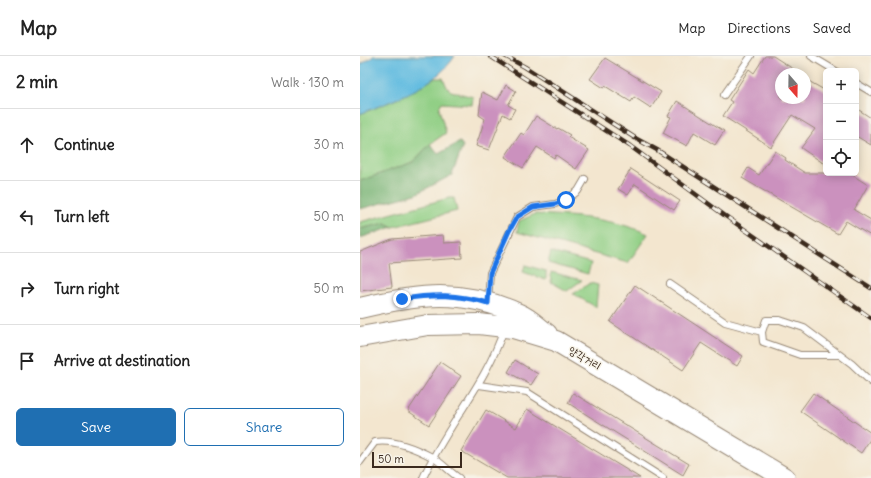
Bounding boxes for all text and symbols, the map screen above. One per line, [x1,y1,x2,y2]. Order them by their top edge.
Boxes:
text: Map [20,16,57,40]
text: Map [678,19,705,37]
text: Directions [727,19,791,37]
text: Saved [813,19,851,37]
north arrow [775,68,811,104]
map controls [823,68,859,176]
button: + [823,68,859,104]
text: 2 min [16,71,58,93]
text: Walk · 130 m [271,74,344,91]
button: − [823,104,859,140]
icon: ahead [16,134,38,156]
text: Continue [54,135,115,154]
text: 30 m [314,136,344,153]
button: locate [823,140,859,176]
route start [557,191,575,209]
icon: left [16,206,38,228]
text: Turn left [54,207,109,226]
text: 50 m [313,208,344,225]
icon: right [16,278,38,300]
text: Turn right [54,279,119,298]
text: 50 m [313,280,344,297]
route end [393,290,411,308]
street label: 양각거리 [566,343,604,373]
icon: arrive [16,350,38,372]
text: Arrive at destination [54,351,190,370]
button: Save [16,408,176,446]
button: Share [184,408,344,446]
scale bar [372,450,462,469]
text: 50 m [378,452,404,466]

